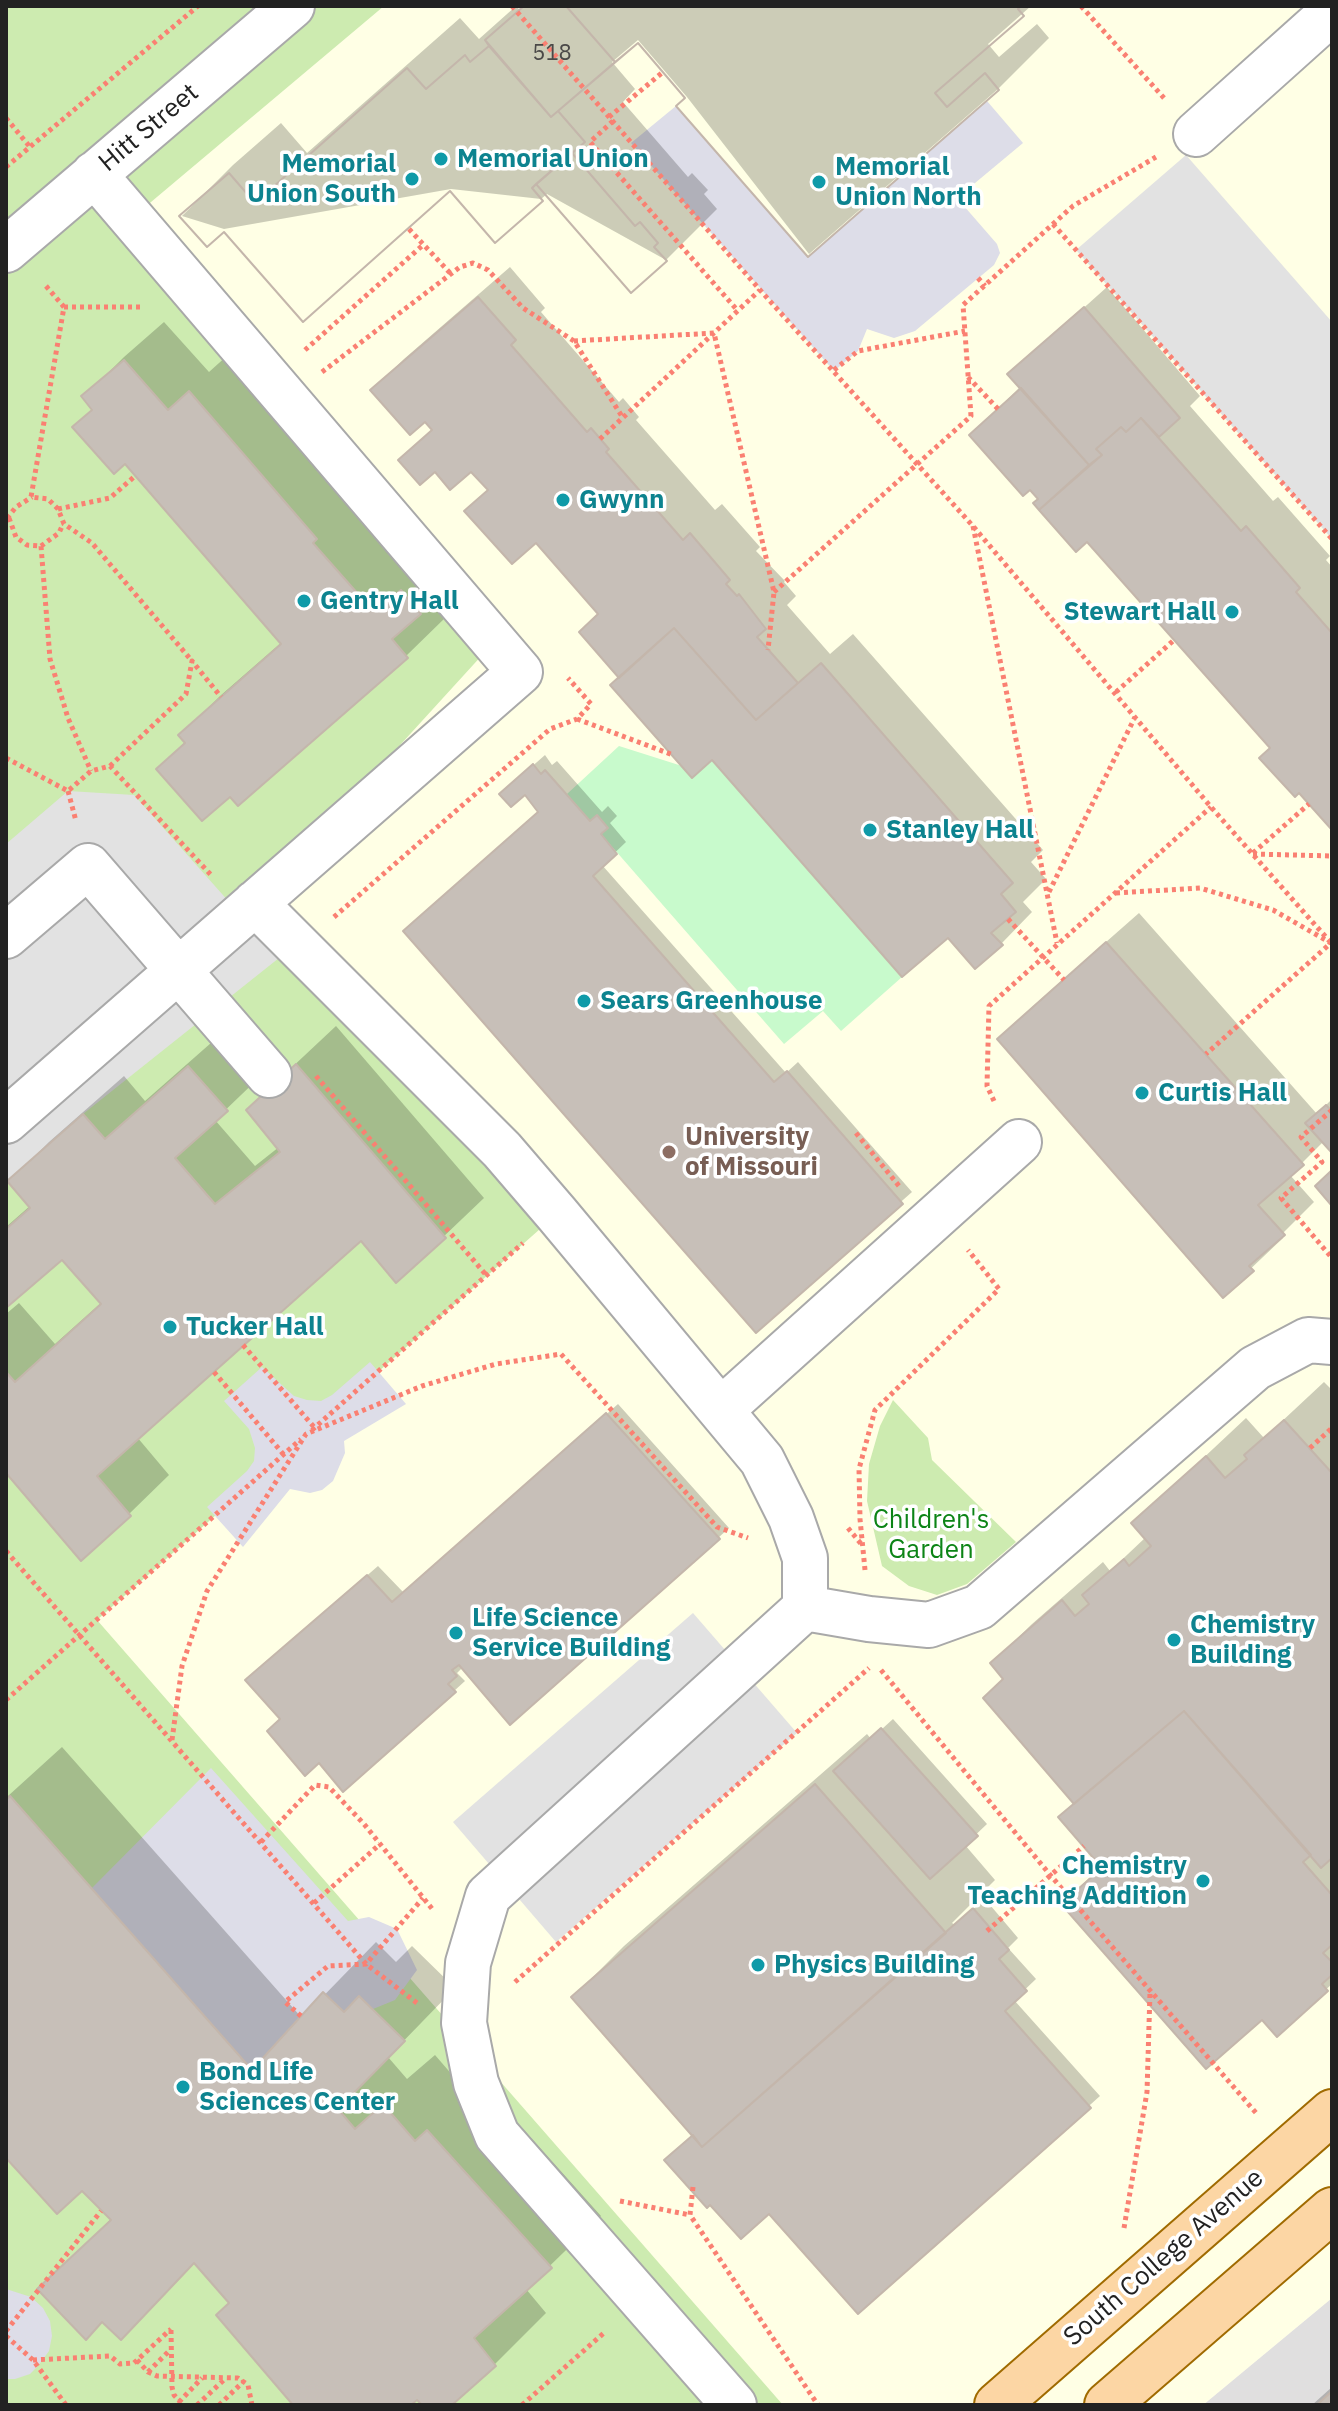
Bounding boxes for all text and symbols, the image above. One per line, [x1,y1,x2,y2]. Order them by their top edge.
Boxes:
house number: 518 [532,41,572,67]
street label: Hitt Street [93,77,205,179]
place label: Memorial Union [457,143,649,175]
place label: Memorial Union South [247,148,396,210]
marker: Memorial Union [432,150,450,168]
place label: Memorial Union North [835,151,982,212]
marker: Memorial Union South [403,170,421,188]
marker: Memorial Union North [810,173,828,191]
place label: Gwynn [579,484,664,516]
marker: Gwynn [554,491,572,509]
place label: Gentry Hall [320,585,459,617]
marker: Gentry Hall [295,592,313,610]
place label: Stewart Hall [1063,596,1216,628]
marker: Stewart Hall [1223,603,1241,621]
place label: Stanley Hall [886,814,1034,846]
marker: Stanley Hall [861,821,879,839]
place label: Sears Greenhouse [600,985,823,1017]
marker: Sears Greenhouse [575,992,593,1010]
place label: Curtis Hall [1158,1077,1287,1109]
marker: Curtis Hall [1133,1084,1151,1102]
place label: University of Missouri [685,1121,818,1182]
marker: University of Missouri [660,1143,678,1161]
place label: Tucker Hall [186,1311,324,1343]
marker: Tucker Hall [161,1318,179,1336]
park label: Children's Garden [873,1504,989,1566]
place label: Life Science Service Building [472,1602,670,1664]
place label: Chemistry Building [1190,1609,1315,1670]
marker: Life Science Service Building [447,1624,465,1642]
marker: Chemistry Building [1165,1631,1183,1649]
place label: Chemistry Teaching Addition [967,1850,1187,1912]
marker: Chemistry Teaching Addition [1194,1872,1212,1890]
place label: Physics Building [774,1949,974,1981]
marker: Physics Building [749,1956,767,1974]
place label: Bond Life Sciences Center [199,2056,395,2118]
marker: Bond Life Sciences Center [174,2078,192,2096]
street label: South College Avenue [1058,2163,1270,2353]

